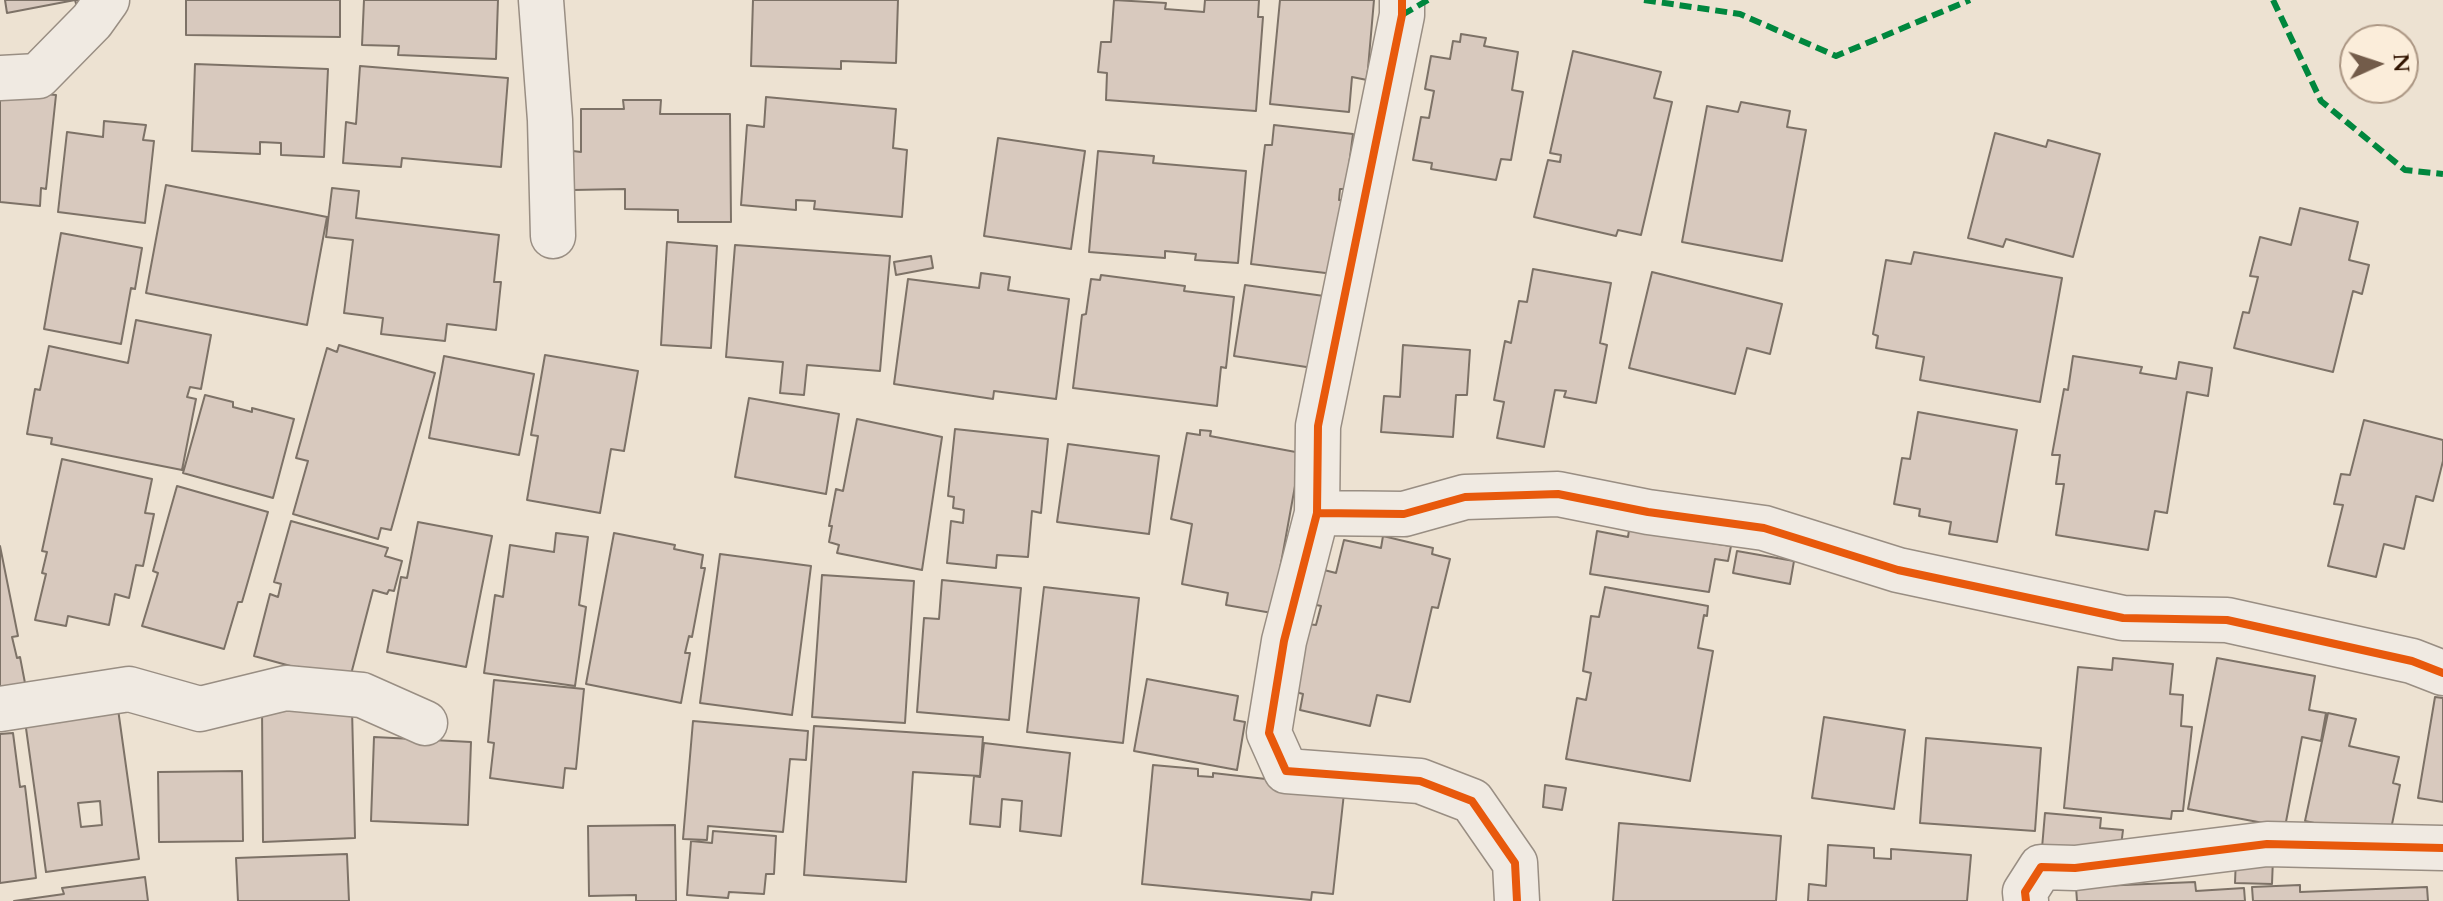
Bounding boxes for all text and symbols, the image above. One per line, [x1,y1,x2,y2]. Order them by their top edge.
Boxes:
north arrow [2339,24,2419,104]
text: N [2385,53,2416,73]

